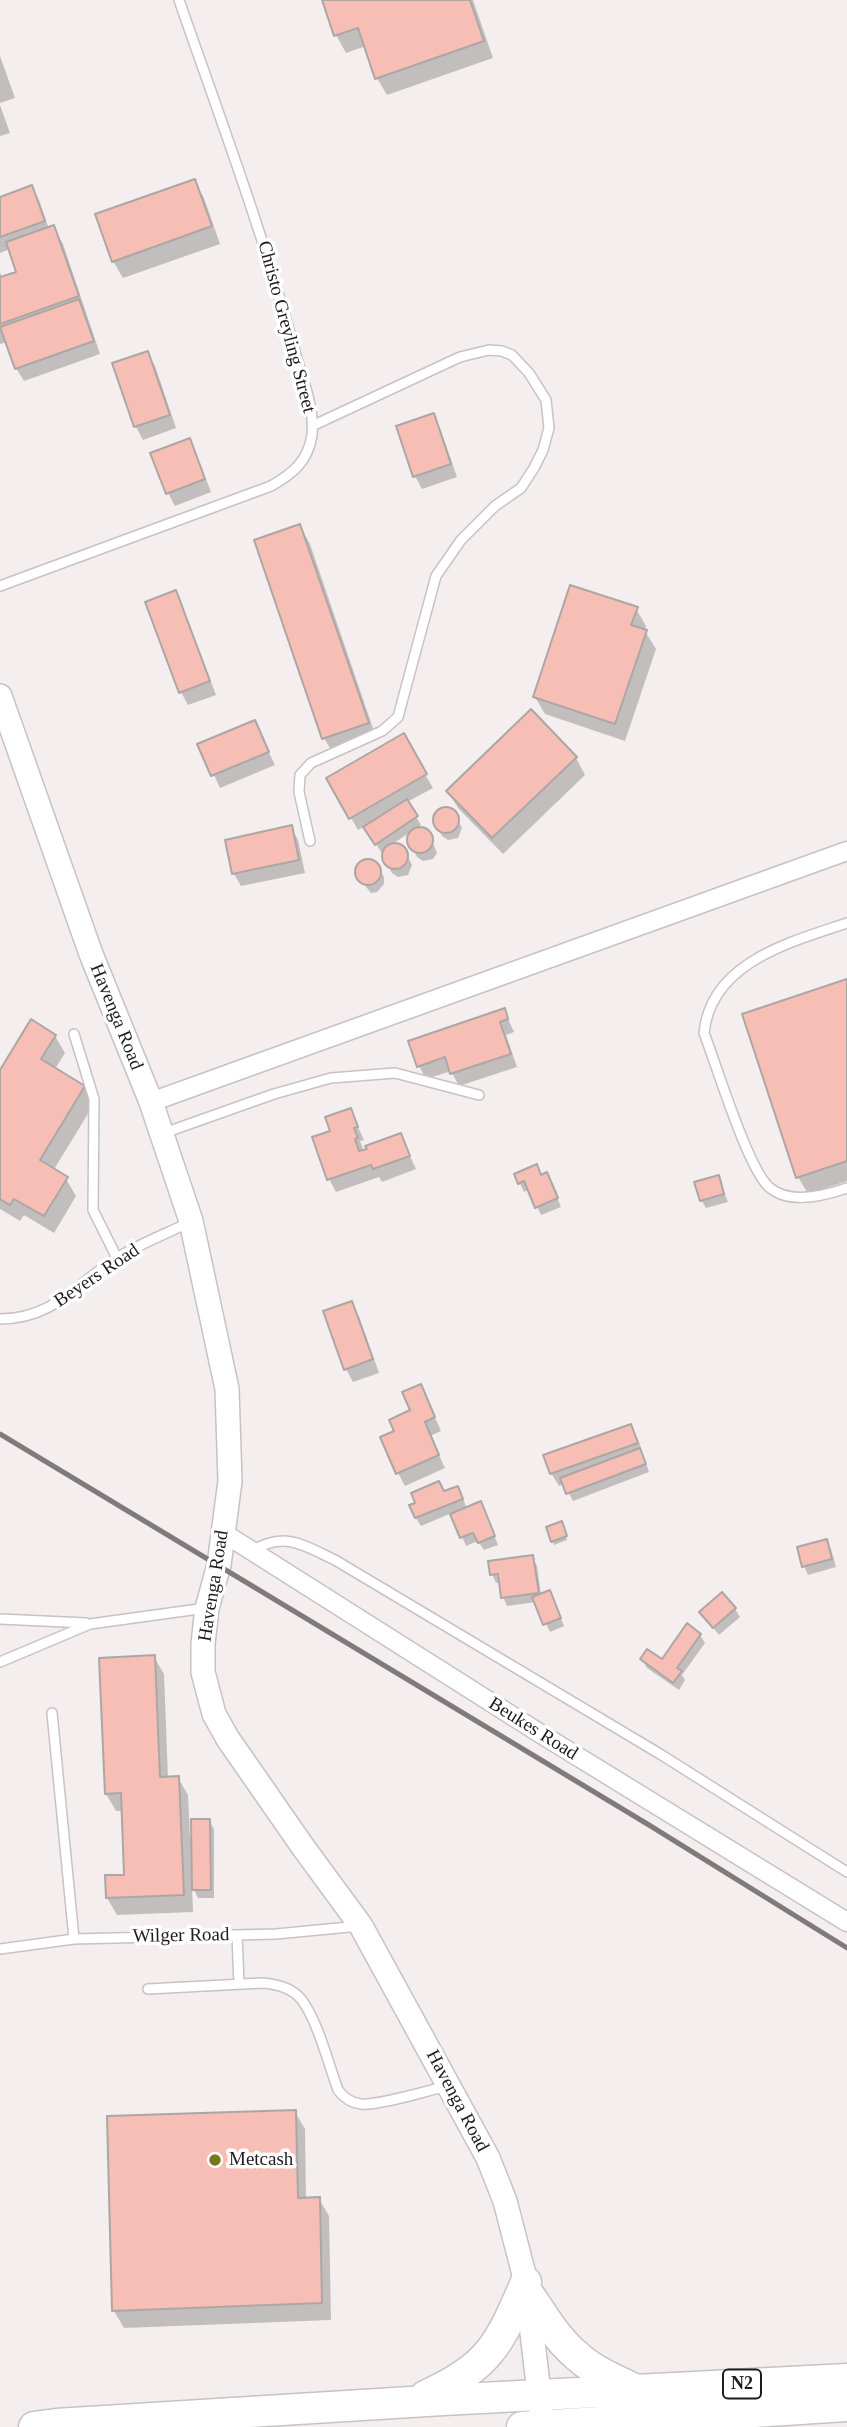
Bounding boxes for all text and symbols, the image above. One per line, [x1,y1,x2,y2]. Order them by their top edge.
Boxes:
street label: Christo Greyling Street [252,238,320,416]
street label: Havenga Road [84,961,148,1073]
street label: Beyers Road [50,1239,144,1313]
street label: Havenga Road [194,1529,234,1643]
street label: Beukes Road [484,1693,582,1765]
street label: Wilger Road [132,1924,230,1948]
street label: Havenga Road [421,2046,493,2156]
place label: Metcash [229,2149,293,2171]
marker: Metcash [207,2152,223,2168]
road number: N2 [723,2370,761,2398]

